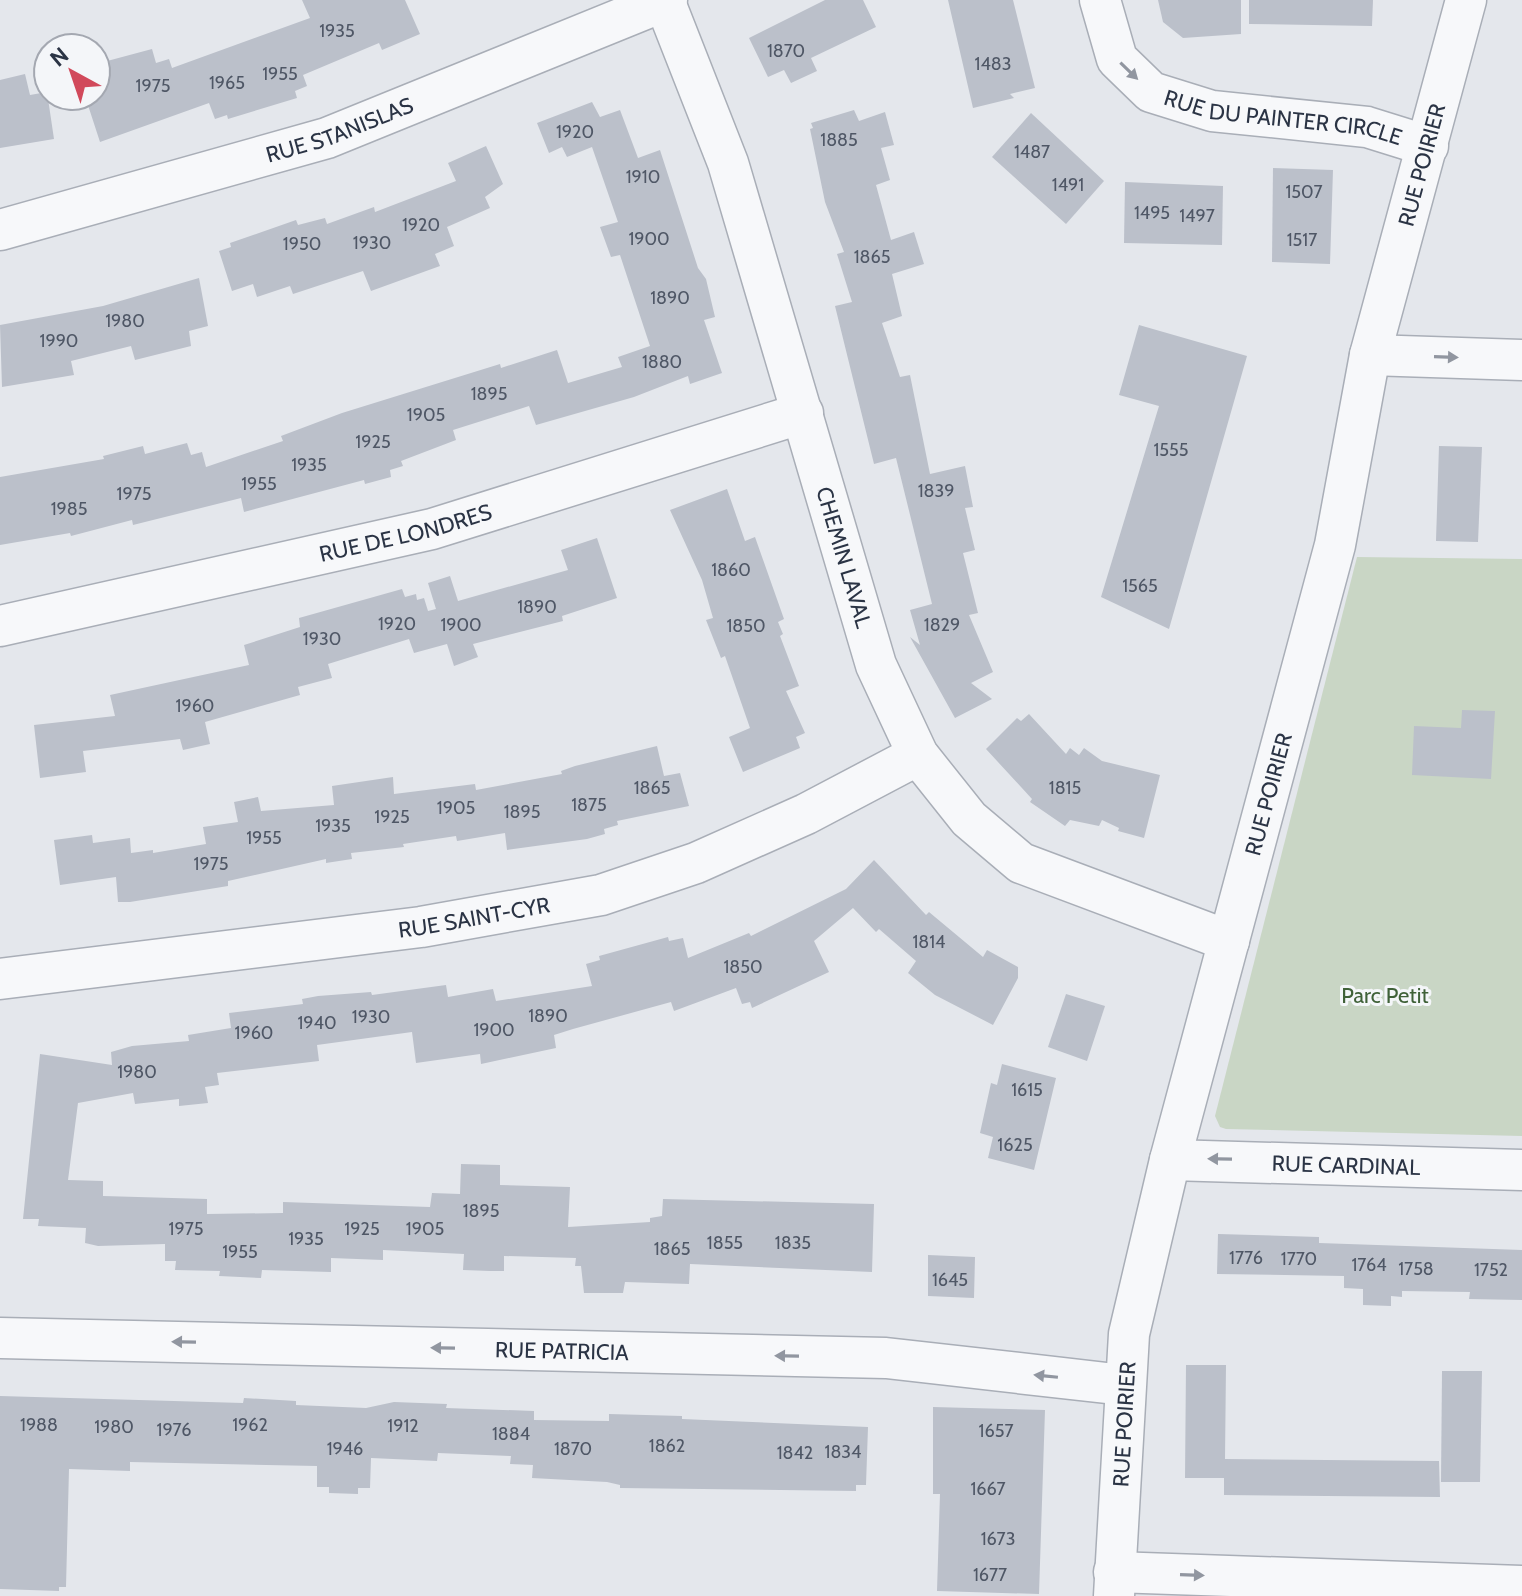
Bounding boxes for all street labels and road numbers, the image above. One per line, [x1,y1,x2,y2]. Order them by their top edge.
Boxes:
street label: RUE DU PAINTER CIRCLE [1161,84,1405,151]
street label: RUE STANISLAS [263,91,417,169]
street label: RUE POIRIER [1392,101,1451,229]
street label: CHEMIN LAVAL [810,484,877,631]
street label: RUE DE LONDRES [317,498,495,568]
street label: RUE POIRIER [1239,730,1298,859]
street label: RUE SAINT-CYR [397,891,552,944]
street label: RUE CARDINAL [1271,1150,1421,1181]
street label: RUE PATRICIA [495,1336,630,1366]
street label: RUE POIRIER [1107,1361,1141,1488]

